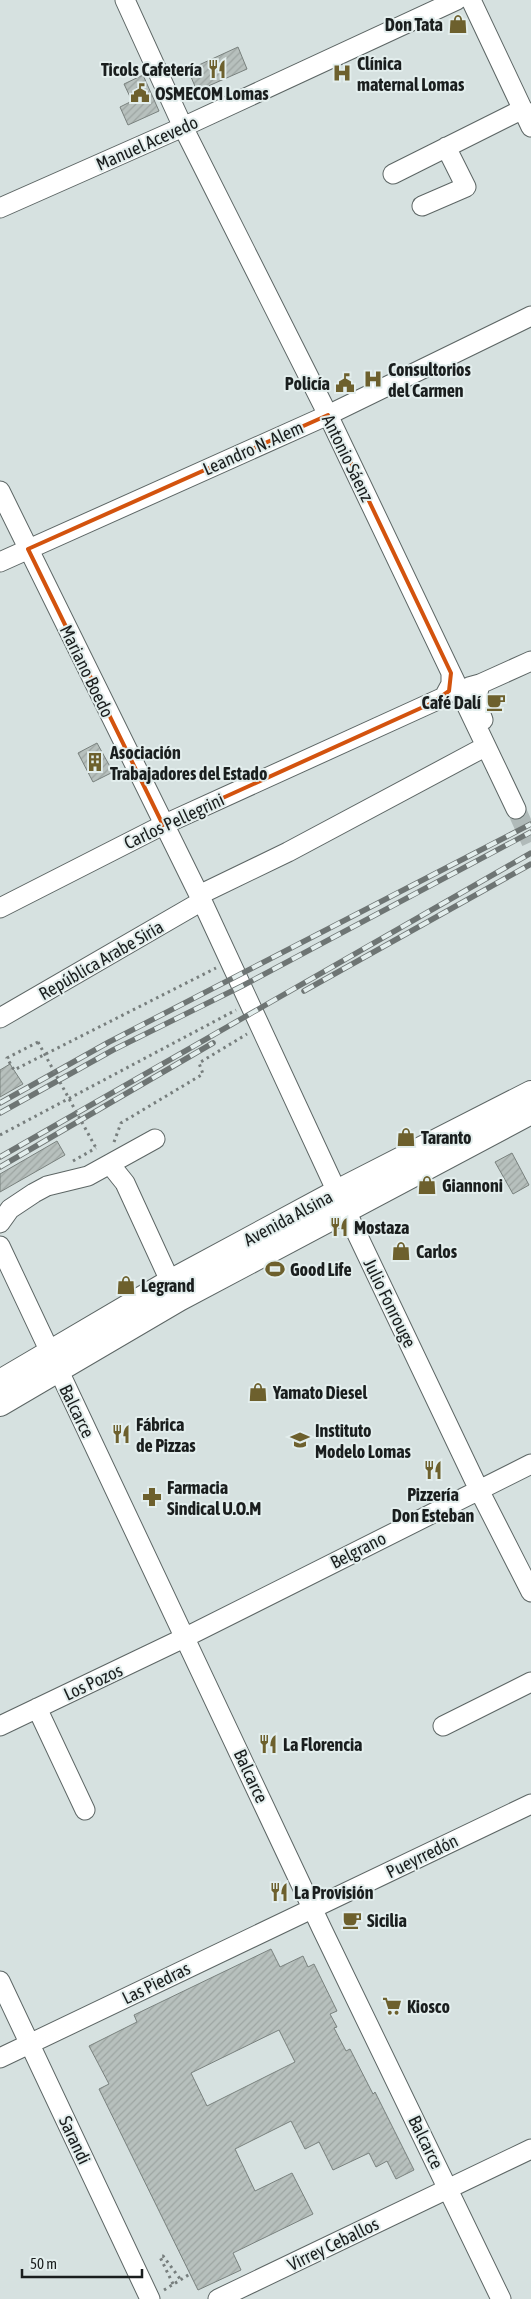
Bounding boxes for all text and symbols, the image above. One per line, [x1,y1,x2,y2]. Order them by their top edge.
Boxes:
shop icon: Don Tata [447,13,469,35]
place label: Don Tata [385,14,443,35]
place label: Clínica maternal Lomas [357,53,465,95]
restaurant icon: Ticols Cafetería [206,58,228,80]
place label: Ticols Cafetería [101,59,202,80]
hospital icon: Clínica maternal Lomas [331,62,353,84]
public building icon: OSMECOM Lomas [129,82,151,104]
place label: OSMECOM Lomas [155,83,269,104]
street label: Manuel Acevedo [93,111,201,175]
place label: Consultorios del Carmen [388,359,471,401]
hospital icon: Consultorios del Carmen [362,368,384,390]
public building icon: Policía [334,372,356,394]
place label: Policía [285,373,330,394]
street label: Antonio Sáenz [318,411,378,505]
street label: Leandro N. Alem [199,416,307,480]
street label: Mariano Boedo [56,621,118,721]
cafe icon: Café Dalí [485,691,507,713]
place label: Café Dalí [422,692,482,713]
place label: Asociación Trabajadores del Estado [109,742,267,784]
building icon: Asociación Trabajadores del Estado [84,751,106,773]
street label: Carlos Pellegrini [121,789,227,853]
street label: República Arabe Siria [35,916,167,1004]
shop icon: Taranto [395,1126,417,1148]
place label: Taranto [421,1127,472,1148]
shop icon: Giannoni [416,1174,438,1196]
place label: Giannoni [442,1175,503,1196]
street label: Avenida Alsina [240,1186,336,1250]
restaurant icon: Mostaza [328,1216,350,1238]
place label: Mostaza [354,1217,409,1238]
shop icon: Carlos [390,1240,412,1262]
place label: Carlos [416,1241,458,1262]
street label: Julio Fonrouge [359,1255,421,1351]
sports icon: Good Life [264,1258,286,1280]
place label: Good Life [290,1259,352,1280]
shop icon: Legrand [115,1274,137,1296]
place label: Legrand [141,1275,194,1296]
street label: Balcarce [55,1381,99,1441]
shop icon: Yamato Diesel [247,1381,269,1403]
place label: Yamato Diesel [272,1382,367,1403]
place label: Fábrica de Pizzas [136,1414,196,1456]
place label: Instituto Modelo Lomas [315,1420,411,1462]
restaurant icon: Fábrica de Pizzas [110,1423,132,1445]
school or university icon: Instituto Modelo Lomas [289,1429,311,1451]
restaurant icon: Pizzería Don Esteban [422,1459,444,1481]
place label: Farmacia Sindical U.O.M [167,1477,261,1519]
place label: Pizzería Don Esteban [392,1484,475,1526]
pharmacy icon: Farmacia Sindical U.O.M [141,1486,163,1508]
street label: Belgrano [327,1527,389,1573]
street label: Los Pozos [60,1659,126,1705]
restaurant icon: La Florencia [257,1733,279,1755]
place label: La Florencia [283,1734,363,1755]
street label: Balcarce [230,1746,272,1806]
street label: Pueyrredón [383,1830,461,1882]
restaurant icon: La Provisión [268,1881,290,1903]
place label: La Provisión [294,1882,374,1903]
cafe icon: Sicilia [341,1909,363,1931]
place label: Sicilia [367,1910,407,1931]
street label: Las Piedras [119,1958,193,2008]
supermarket icon: Kiosco [381,1995,403,2017]
place label: Kiosco [407,1996,450,2017]
street label: Balcarce [404,2112,448,2172]
street label: Sarandi [55,2113,95,2167]
street label: Virrey Ceballos [284,2213,382,2275]
scale bar [22,2246,142,2278]
text: 50 m [30,2255,57,2272]

